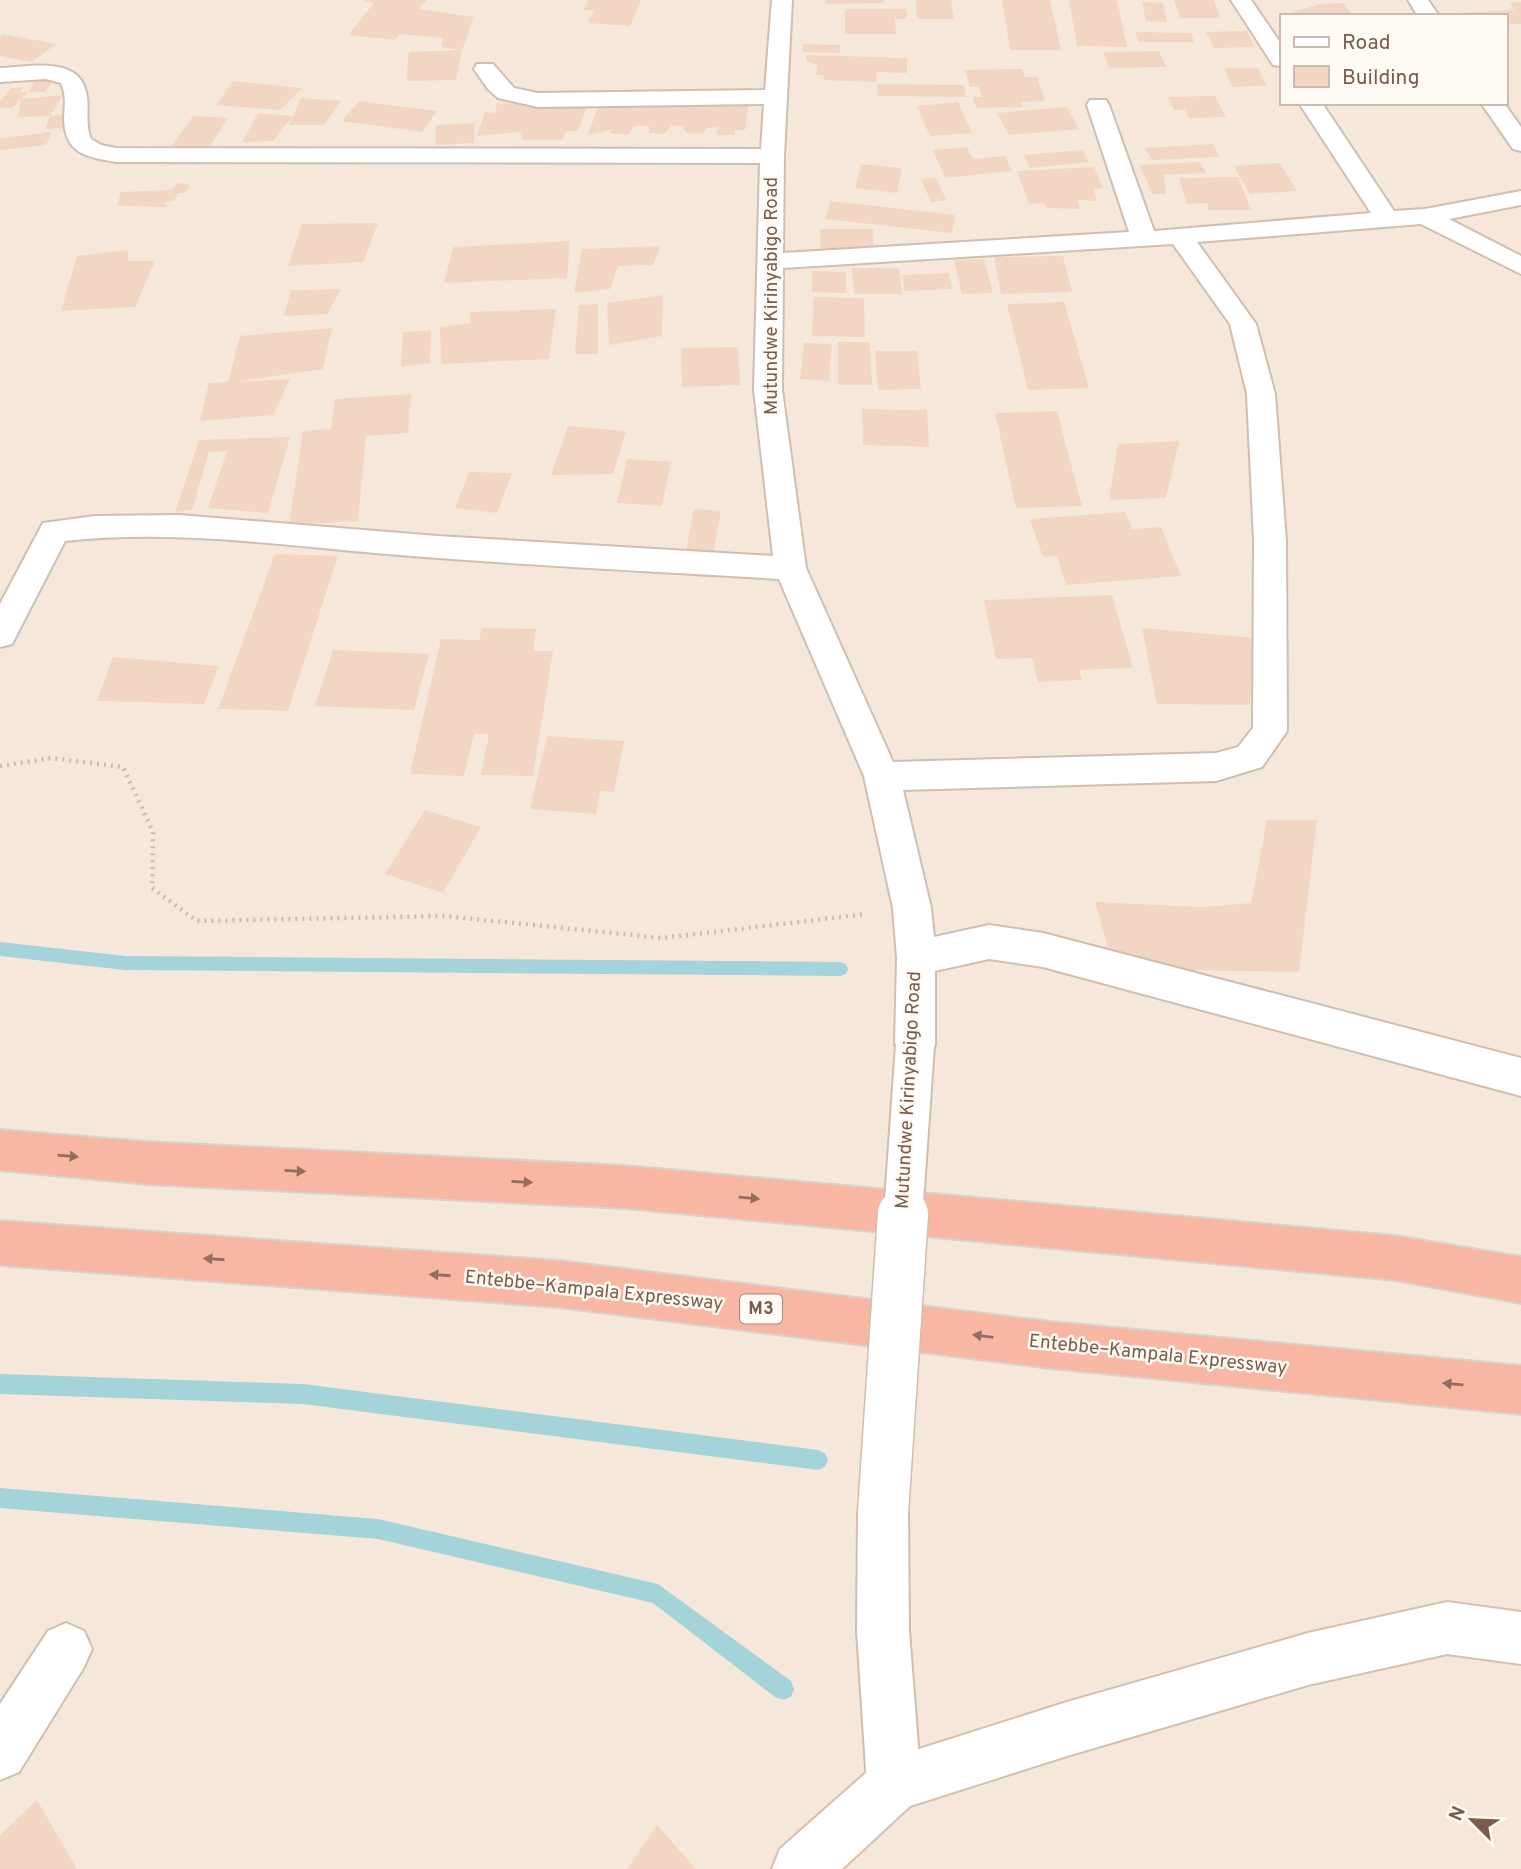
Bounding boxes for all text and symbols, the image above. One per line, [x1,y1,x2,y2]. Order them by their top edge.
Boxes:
legend [1280,14,1507,105]
text: Road [1342,30,1391,57]
text: Building [1342,65,1420,92]
street label: Mutundwe Kirinyabigo Road [760,177,784,415]
street label: Mutundwe Kirinyabigo Road [891,970,927,1210]
one-way arrow [57,1151,79,1162]
one-way arrow [284,1165,306,1176]
one-way arrow [511,1176,533,1187]
one-way arrow [738,1193,760,1204]
one-way arrow [202,1253,224,1264]
street label: Entebbe–Kampala Expressway [464,1265,724,1317]
one-way arrow [429,1270,451,1281]
road number: M3 [740,1294,782,1324]
street label: Entebbe–Kampala Expressway [1028,1329,1288,1381]
one-way arrow [972,1331,994,1342]
one-way arrow [1442,1378,1464,1389]
north arrow [1437,1785,1507,1855]
text: N [1445,1803,1472,1825]

